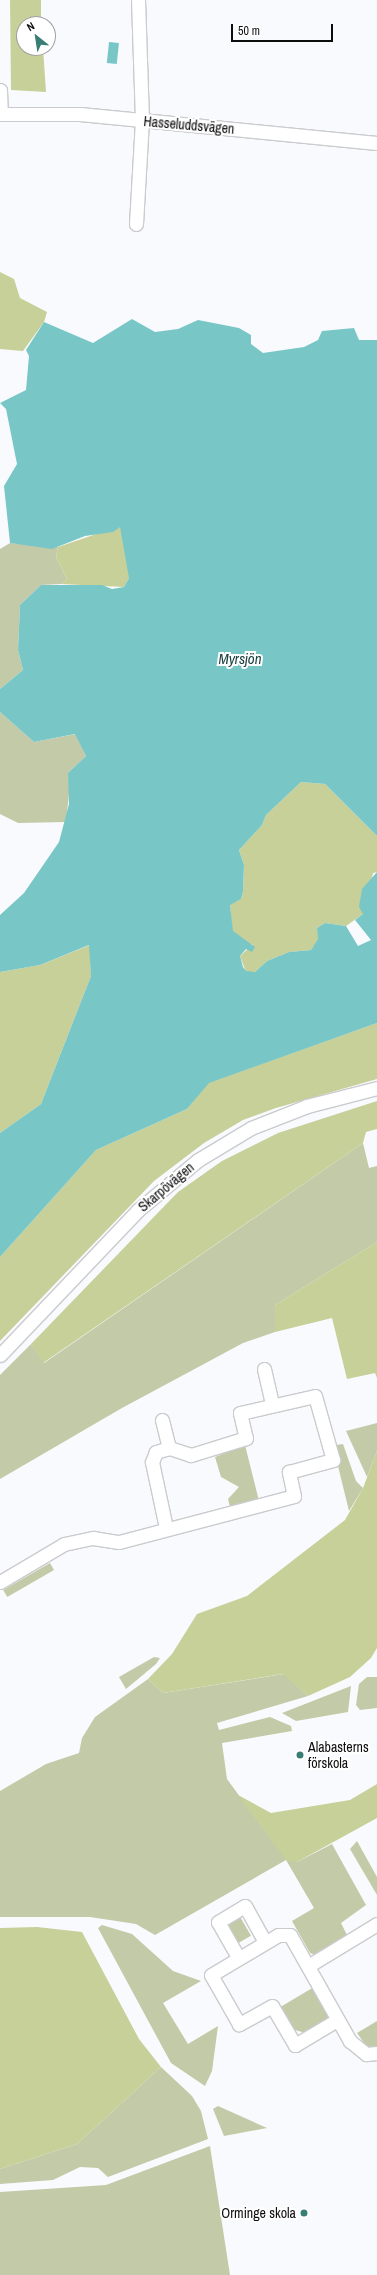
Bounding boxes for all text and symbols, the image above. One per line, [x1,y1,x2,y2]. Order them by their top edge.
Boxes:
north arrow [16,16,56,56]
scale bar [233,16,335,42]
text: N [24,19,37,34]
text: 50 m [238,23,260,39]
street label: Hasseluddsvägen [143,113,235,137]
water label: Myrsjön [218,650,262,668]
street label: Skarpövägen [135,1159,197,1215]
place label: Alabasterns förskola [308,1739,369,1772]
marker: Alabasterns förskola [295,1750,305,1760]
place label: Orminge skola [221,2205,296,2221]
marker: Orminge skola [299,2208,309,2218]

